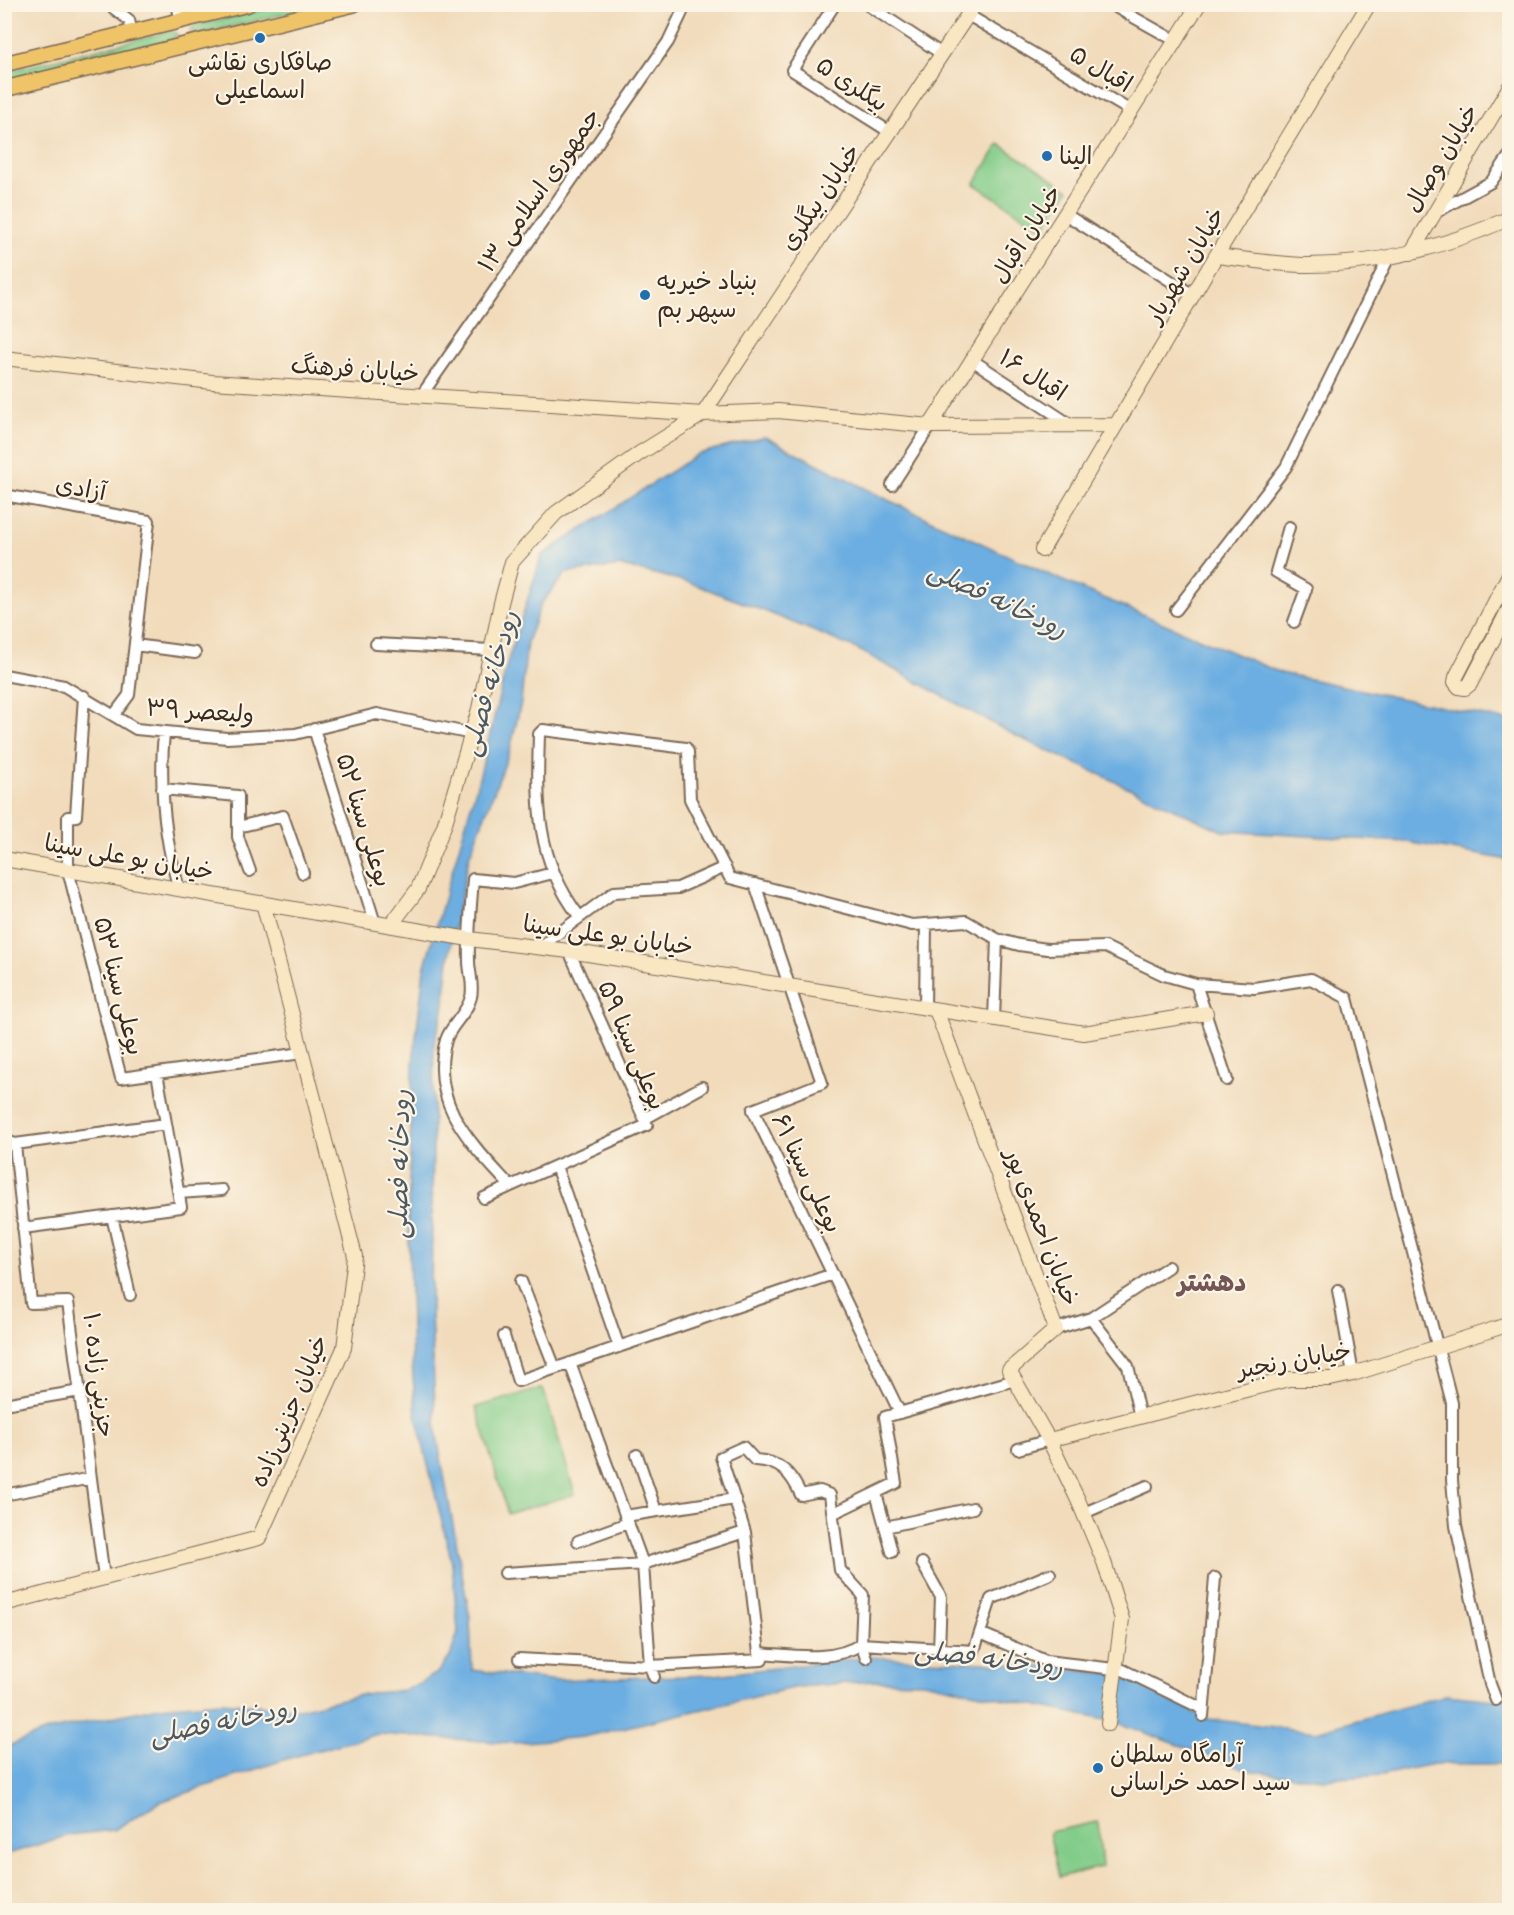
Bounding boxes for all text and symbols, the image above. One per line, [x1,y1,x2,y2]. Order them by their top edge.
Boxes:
marker: صافکاری نقاشی اسماعیلی [253,31,267,45]
street label: اقبال ۵ [1064,39,1138,99]
place label: صافکاری نقاشی اسماعیلی [188,47,332,105]
street label: بیگلری ۵ [810,50,894,118]
street label: خیابان وصال [1397,98,1485,218]
street label: جمهوری اسلامی ۱۳ [471,102,608,279]
street label: خیابان بیگلری [773,138,867,256]
place label: الینا [1059,141,1093,171]
marker: الینا [1040,149,1054,163]
street label: خیابان اقبال [984,179,1068,289]
street label: خیابان شهریار [1137,201,1231,330]
place label: بنیاد خیریه سپهر بم [657,266,757,327]
marker: بنیاد خیریه سپهر بم [638,288,652,302]
street label: اقبال ۱۶ [993,342,1073,408]
street label: خیابان فرهنگ [290,350,420,388]
street label: آزادی [53,469,110,507]
water label: رودخانه فصلی [923,553,1072,646]
water label: رودخانه فصلی [453,607,526,759]
street label: ولیعصر ۳۹ [145,692,255,730]
street label: بوعلی سینا ۵۲ [329,750,399,890]
street label: خیابان بو علی سینا [42,827,216,887]
street label: خیابان بو علی سینا [521,908,695,962]
street label: بوعلی سینا ۵۳ [87,914,151,1058]
street label: بوعلی سینا ۵۹ [591,976,673,1114]
water label: رودخانه فصلی [382,1089,417,1239]
street label: بوعلی سینا ۶۱ [765,1108,849,1238]
street label: خیابان احمدی پور [997,1142,1086,1310]
district label: دهشتر [1175,1266,1246,1299]
street label: جزینی زاده ۱۰ [76,1311,122,1439]
street label: خیابان جزینی‌زاده [243,1330,335,1492]
street label: خیابان رنجبر [1233,1335,1354,1385]
water label: رودخانه فصلی [913,1633,1065,1684]
water label: رودخانه فصلی [147,1691,300,1752]
place label: آرامگاه سلطان سید احمد خراسانی [1110,1739,1291,1797]
marker: آرامگاه سلطان سید احمد خراسانی [1091,1761,1105,1775]

